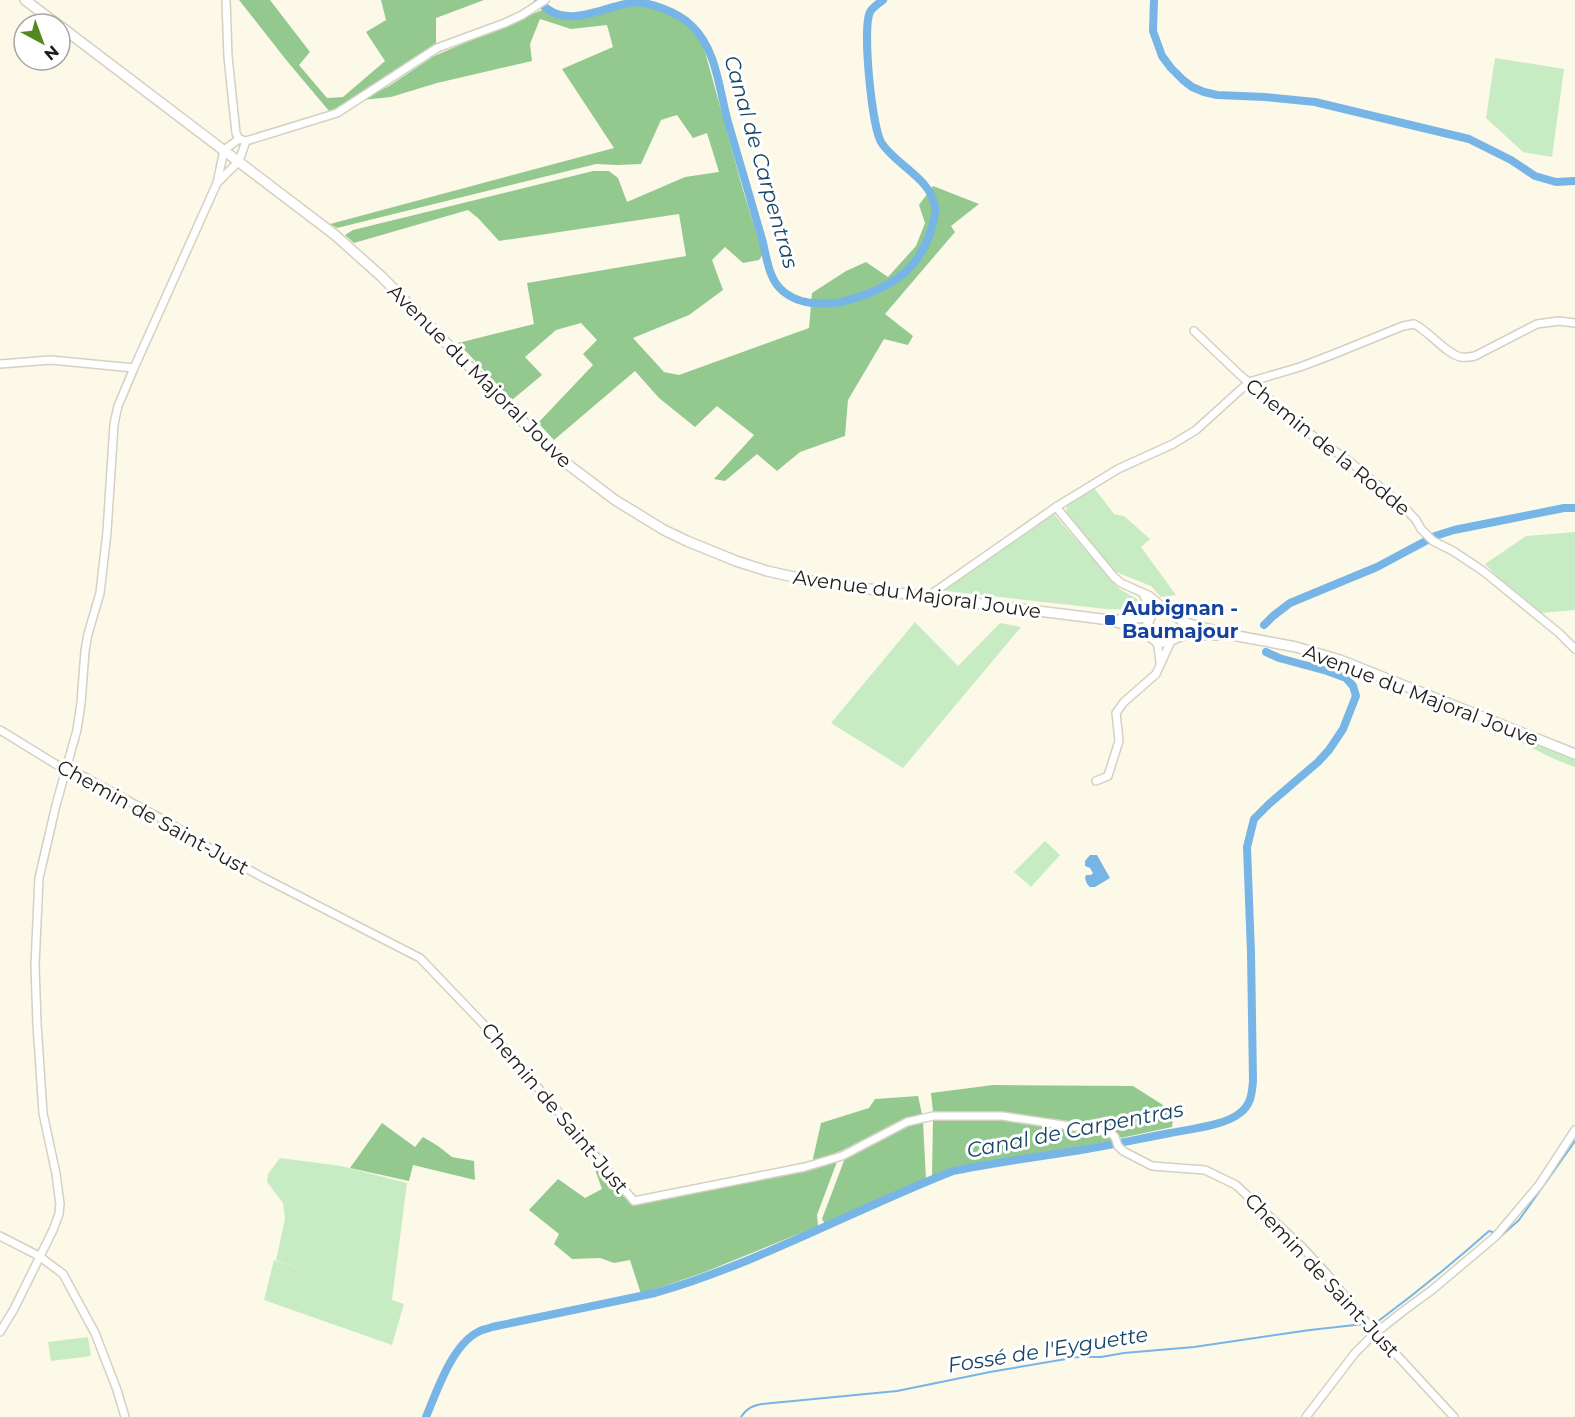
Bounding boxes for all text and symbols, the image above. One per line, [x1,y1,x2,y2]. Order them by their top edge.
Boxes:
north arrow [12,12,72,72]
text: N [40,42,63,64]
water label: Canal de Carpentras [719,53,804,271]
street label: Avenue du Majoral Jouve [383,279,577,473]
street label: Chemin de la Rodde [1241,373,1415,521]
street label: Avenue du Majoral Jouve [791,565,1043,623]
place label: Aubignan - Baumajour [1121,596,1239,643]
marker: Aubignan - Baumajour [1103,613,1117,627]
street label: Avenue du Majoral Jouve [1300,639,1542,751]
street label: Chemin de Saint-Just [53,754,253,880]
street label: Chemin de Saint-Just [477,1018,633,1198]
water label: Canal de Carpentras [964,1096,1185,1163]
street label: Chemin de Saint-Just [1240,1188,1404,1362]
water label: Fossé de l'Eyguette [946,1321,1150,1378]

